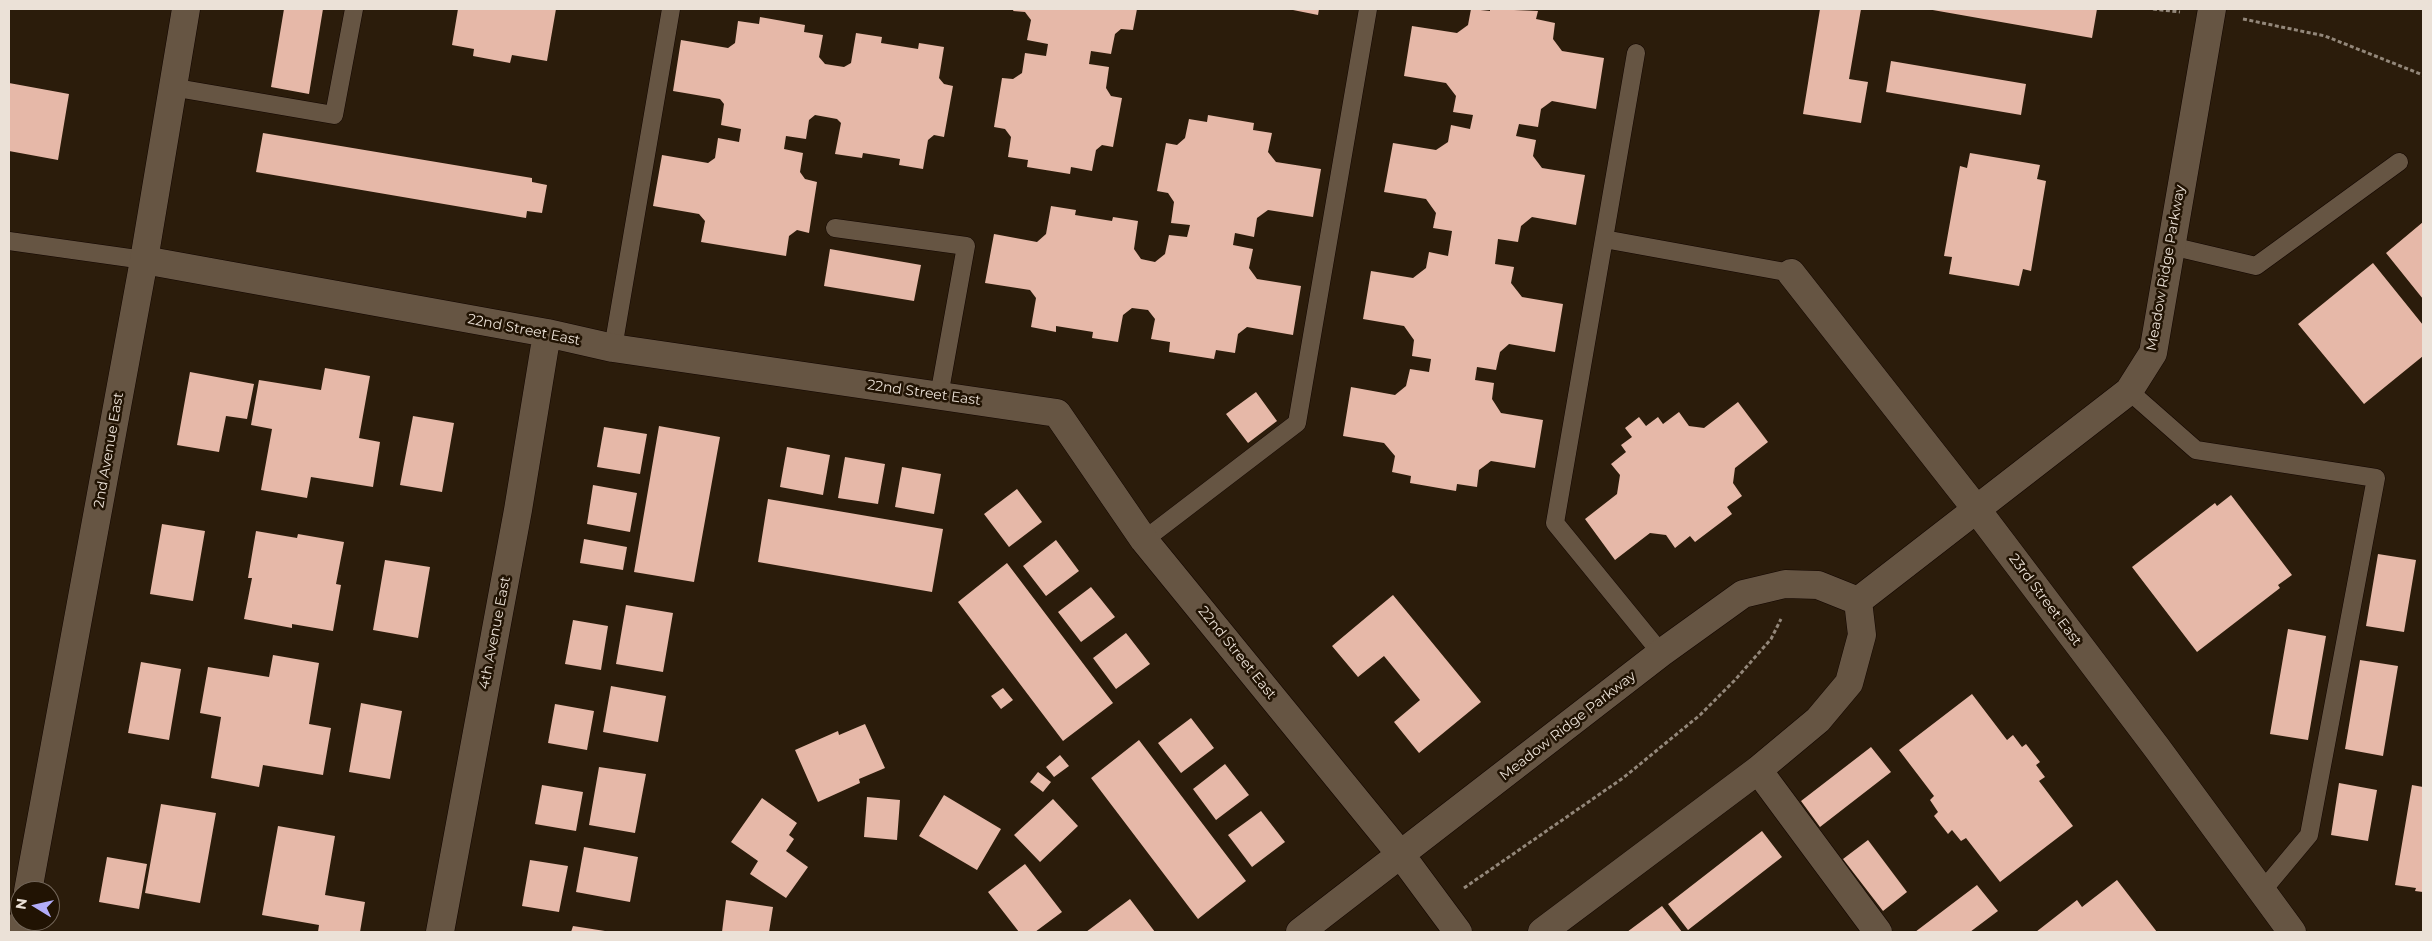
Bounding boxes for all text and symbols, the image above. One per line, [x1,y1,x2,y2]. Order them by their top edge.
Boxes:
street label: Meadow Ridge Parkway [2143,184,2189,352]
street label: 22nd Street East [466,311,582,349]
street label: 22nd Street East [866,377,982,409]
street label: 2nd Avenue East [91,391,127,509]
street label: 23rd Street East [2005,551,2085,649]
street label: 4th Avenue East [476,575,514,691]
street label: 22nd Street East [1194,603,1280,703]
street label: Meadow Ridge Parkway [1497,668,1639,784]
north arrow [10,881,60,931]
text: N [11,897,31,911]

